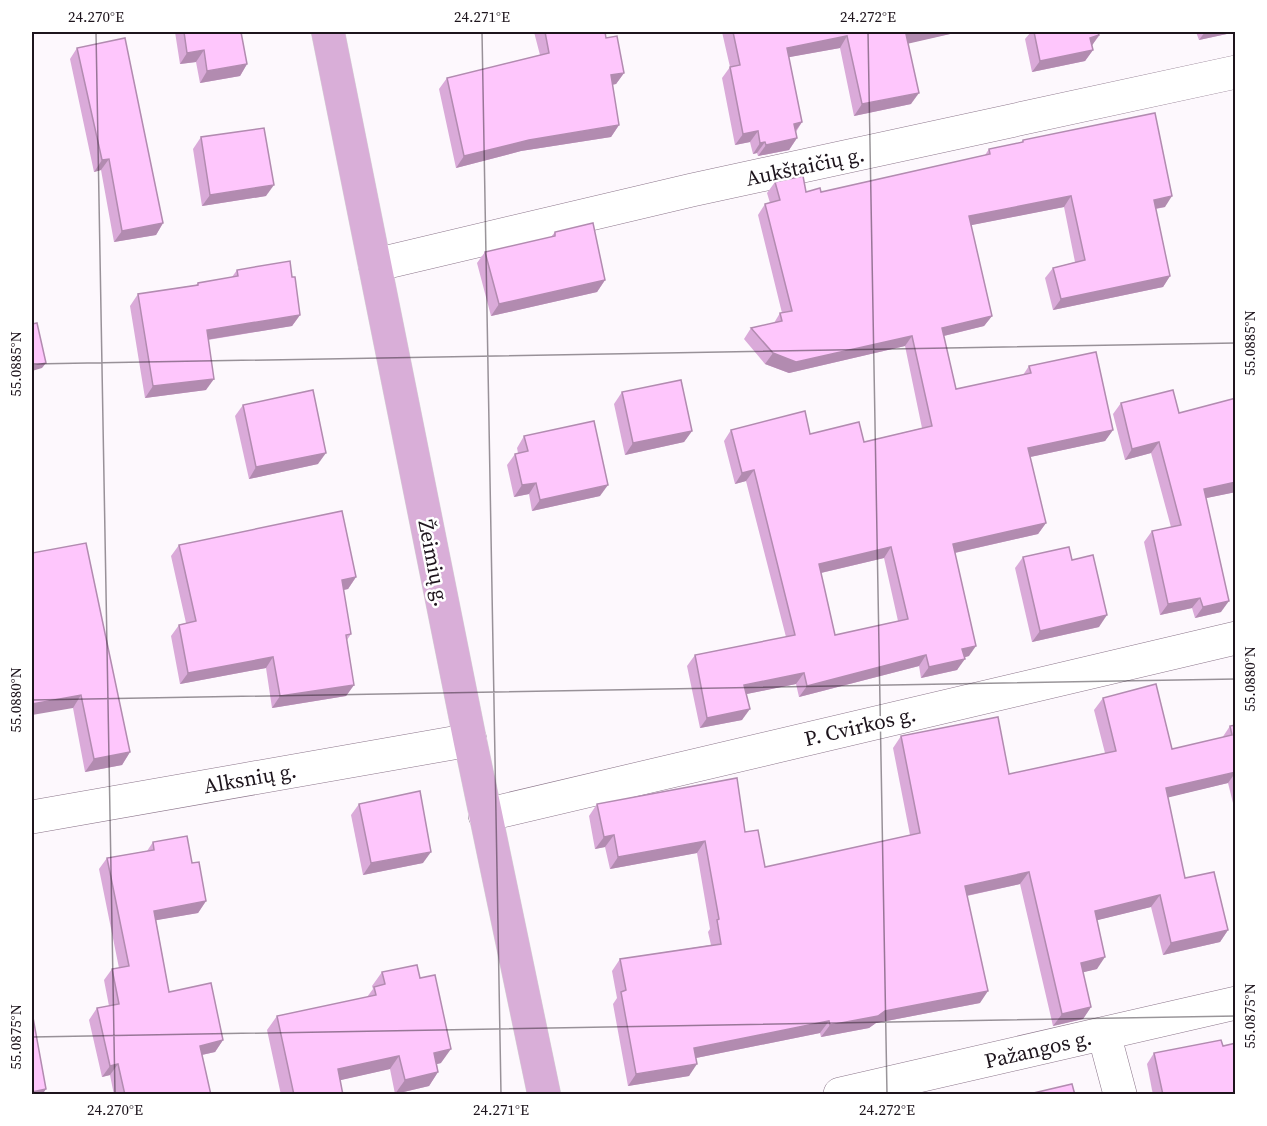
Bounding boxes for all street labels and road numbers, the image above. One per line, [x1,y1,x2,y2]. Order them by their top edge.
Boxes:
street label: Aukštaičių g. [743,139,867,193]
street label: Žeimių g. [411,517,457,609]
street label: P. Cvirkos g. [801,699,919,753]
street label: Alksnių g. [201,756,299,800]
street label: Pažangos g. [981,1023,1095,1075]

